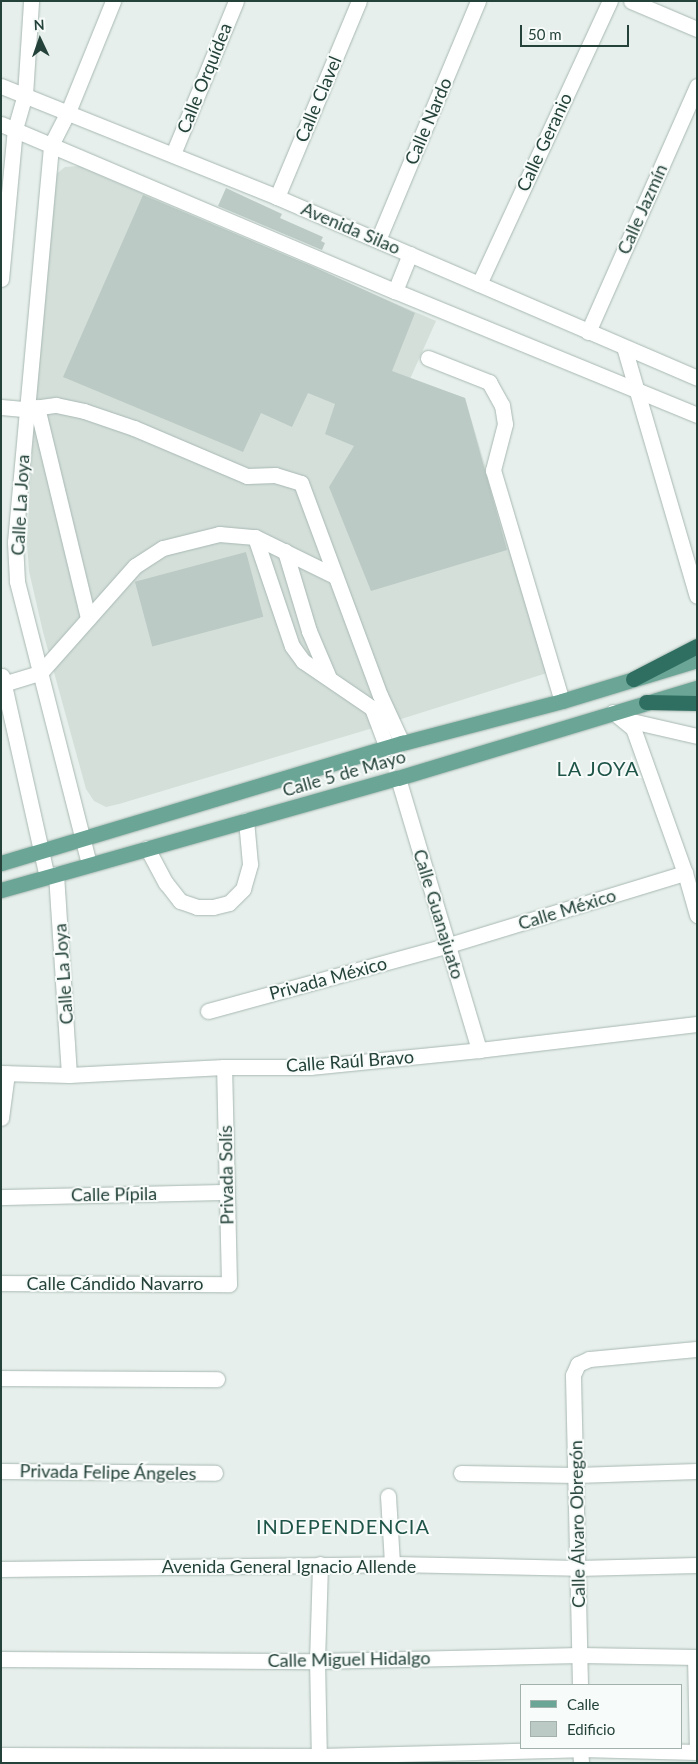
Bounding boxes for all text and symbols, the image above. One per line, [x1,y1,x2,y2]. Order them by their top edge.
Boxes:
north arrow [15,15,65,65]
scale bar [523,15,632,47]
text: N [33,16,45,33]
street label: Calle Orquídea [172,20,236,136]
text: 50 m [528,25,562,43]
street label: Calle Clavel [290,53,346,145]
street label: Calle Nardo [400,74,456,168]
street label: Calle Geranio [512,89,576,195]
street label: Calle Jazmín [612,160,672,258]
street label: Avenida Silao [298,197,404,259]
street label: Calle La Joya [7,454,33,556]
street label: Calle 5 de Mayo [280,745,408,801]
district label: LA JOYA [555,756,641,780]
street label: Calle Guanajuato [409,847,469,981]
street label: Calle México [515,884,619,934]
street label: Calle La Joya [49,923,77,1025]
street label: Privada México [267,952,389,1004]
street label: Calle Raúl Bravo [285,1046,415,1076]
street label: Privada Solís [214,1125,238,1225]
street label: Calle Pípila [71,1182,157,1206]
street label: Calle Cándido Navarro [26,1272,204,1294]
street label: Calle Álvaro Obregón [565,1440,589,1608]
street label: Privada Felipe Ángeles [19,1460,197,1484]
district label: INDEPENDENCIA [254,1514,432,1538]
street label: Avenida General Ignacio Allende [162,1555,416,1577]
street label: Calle Miguel Hidalgo [267,1647,431,1671]
legend [520,1684,683,1749]
text: Calle [567,1695,599,1713]
text: Edificio [567,1720,615,1738]

